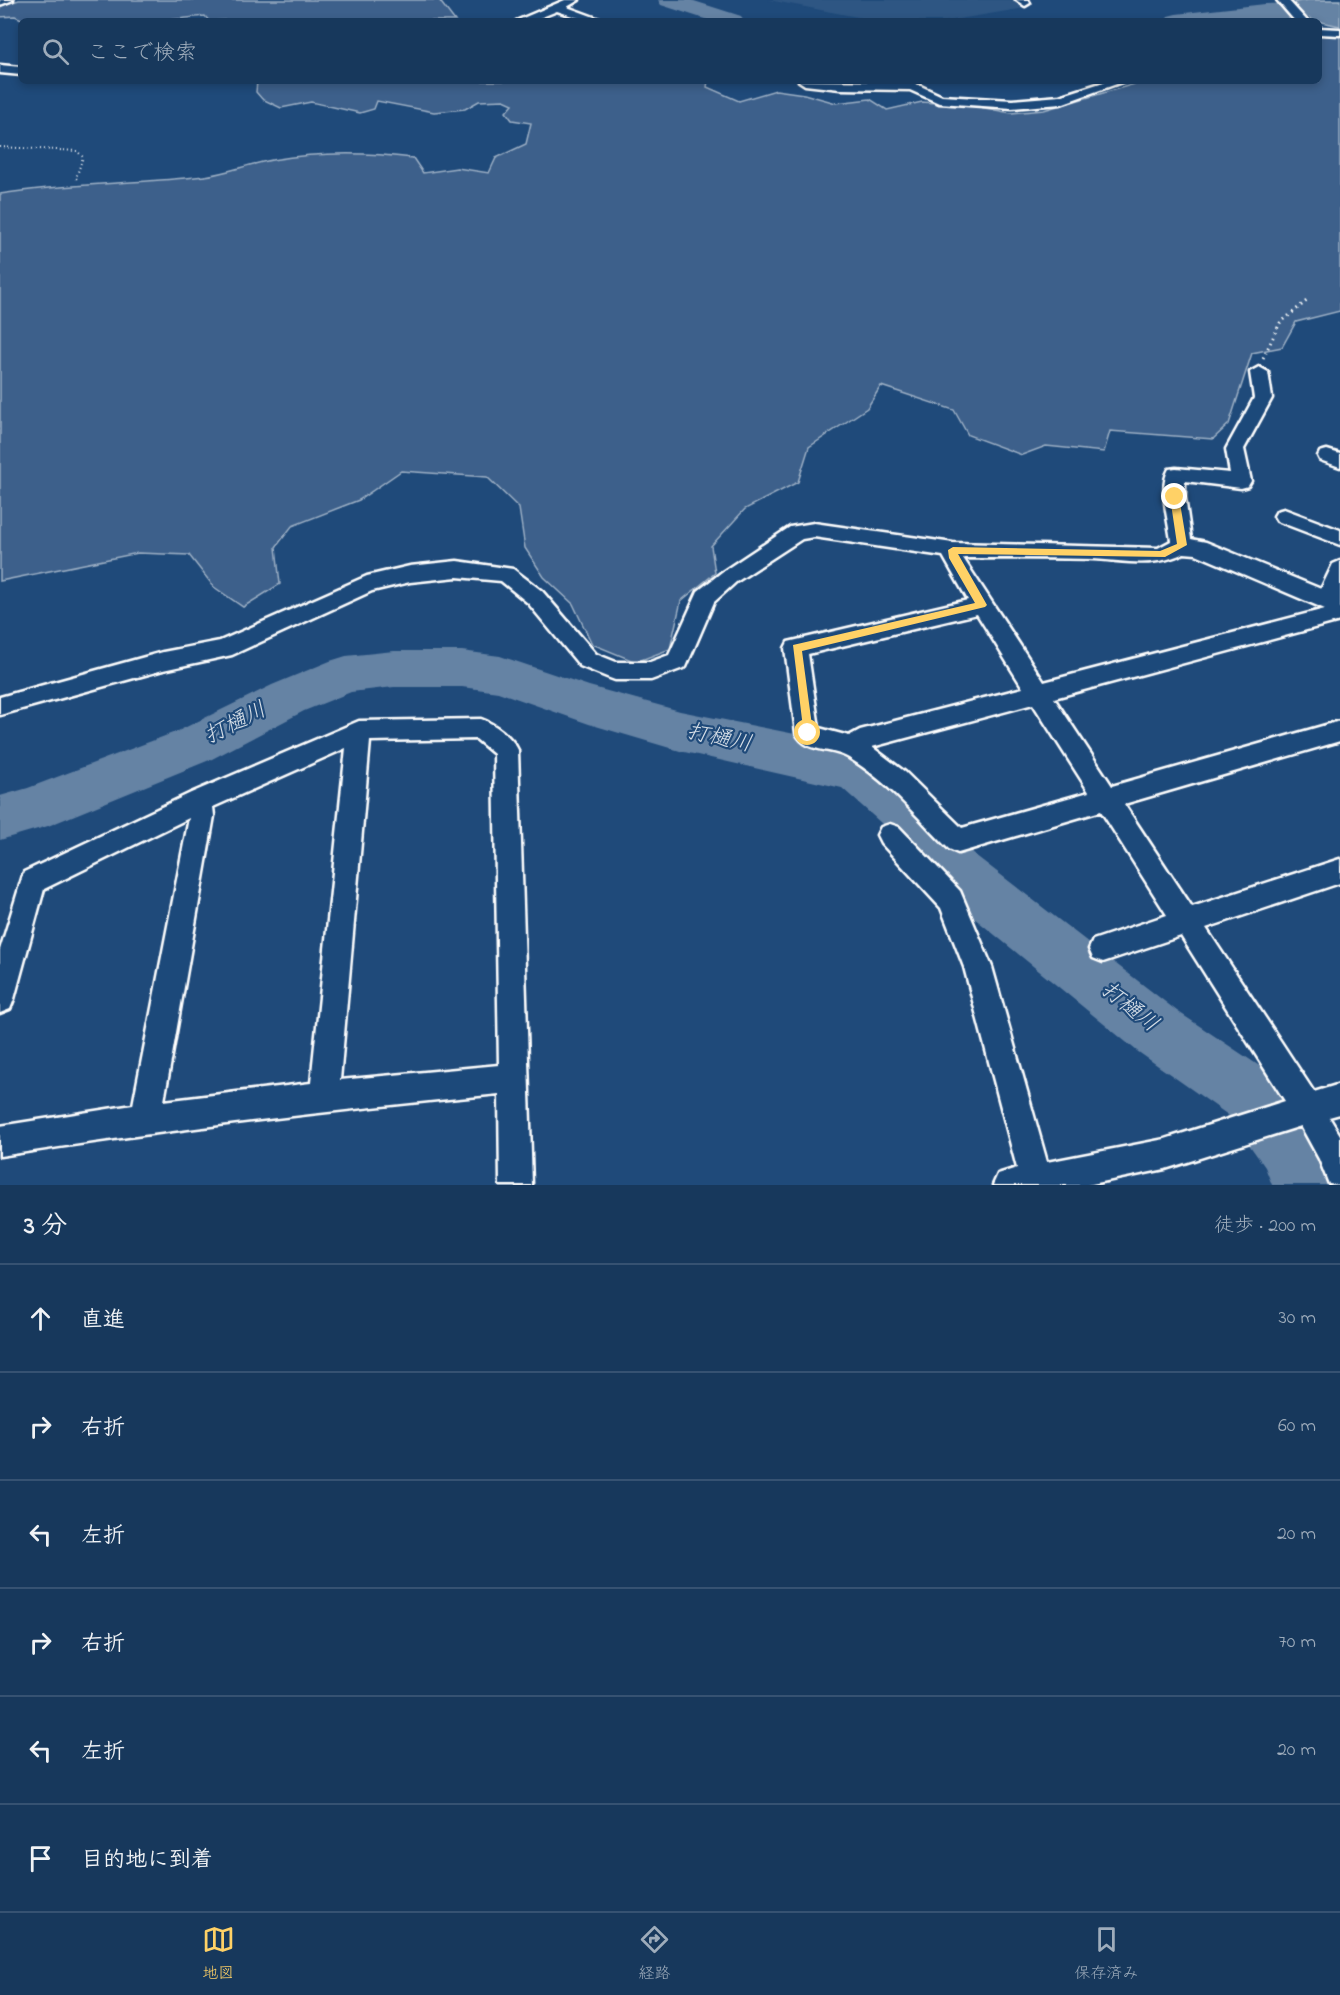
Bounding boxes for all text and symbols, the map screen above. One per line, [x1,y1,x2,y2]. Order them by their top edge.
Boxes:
search box [18,18,1322,84]
icon: search [39,35,72,68]
text: ここで検索 [87,38,197,70]
route end [1161,483,1187,509]
water label: 打樋川 [199,695,273,753]
water label: 打樋川 [683,716,755,762]
route start [794,719,820,745]
water label: 打樋川 [1093,975,1165,1041]
text: 3 分 [24,1208,67,1246]
text: 徒歩 · 200 m [1214,1212,1316,1241]
icon: ahead [24,1302,57,1335]
text: 30 m [1279,1304,1316,1333]
text: 直進 [81,1305,125,1337]
icon: right [24,1410,57,1443]
text: 60 m [1278,1412,1316,1441]
text: 右折 [81,1413,125,1445]
icon: left [24,1518,57,1551]
text: 20 m [1277,1520,1316,1549]
text: 左折 [81,1521,125,1553]
icon: right [24,1626,57,1659]
text: 70 m [1279,1628,1316,1657]
text: 右折 [81,1629,125,1661]
icon: left [24,1734,57,1767]
text: 20 m [1277,1736,1316,1765]
text: 左折 [81,1737,125,1769]
icon: arrive [24,1842,57,1875]
text: 目的地に到着 [81,1845,213,1877]
tab: 地図 [202,1923,235,1986]
tab: 経路 [638,1923,671,1986]
tab: 保存済み [1074,1923,1138,1986]

